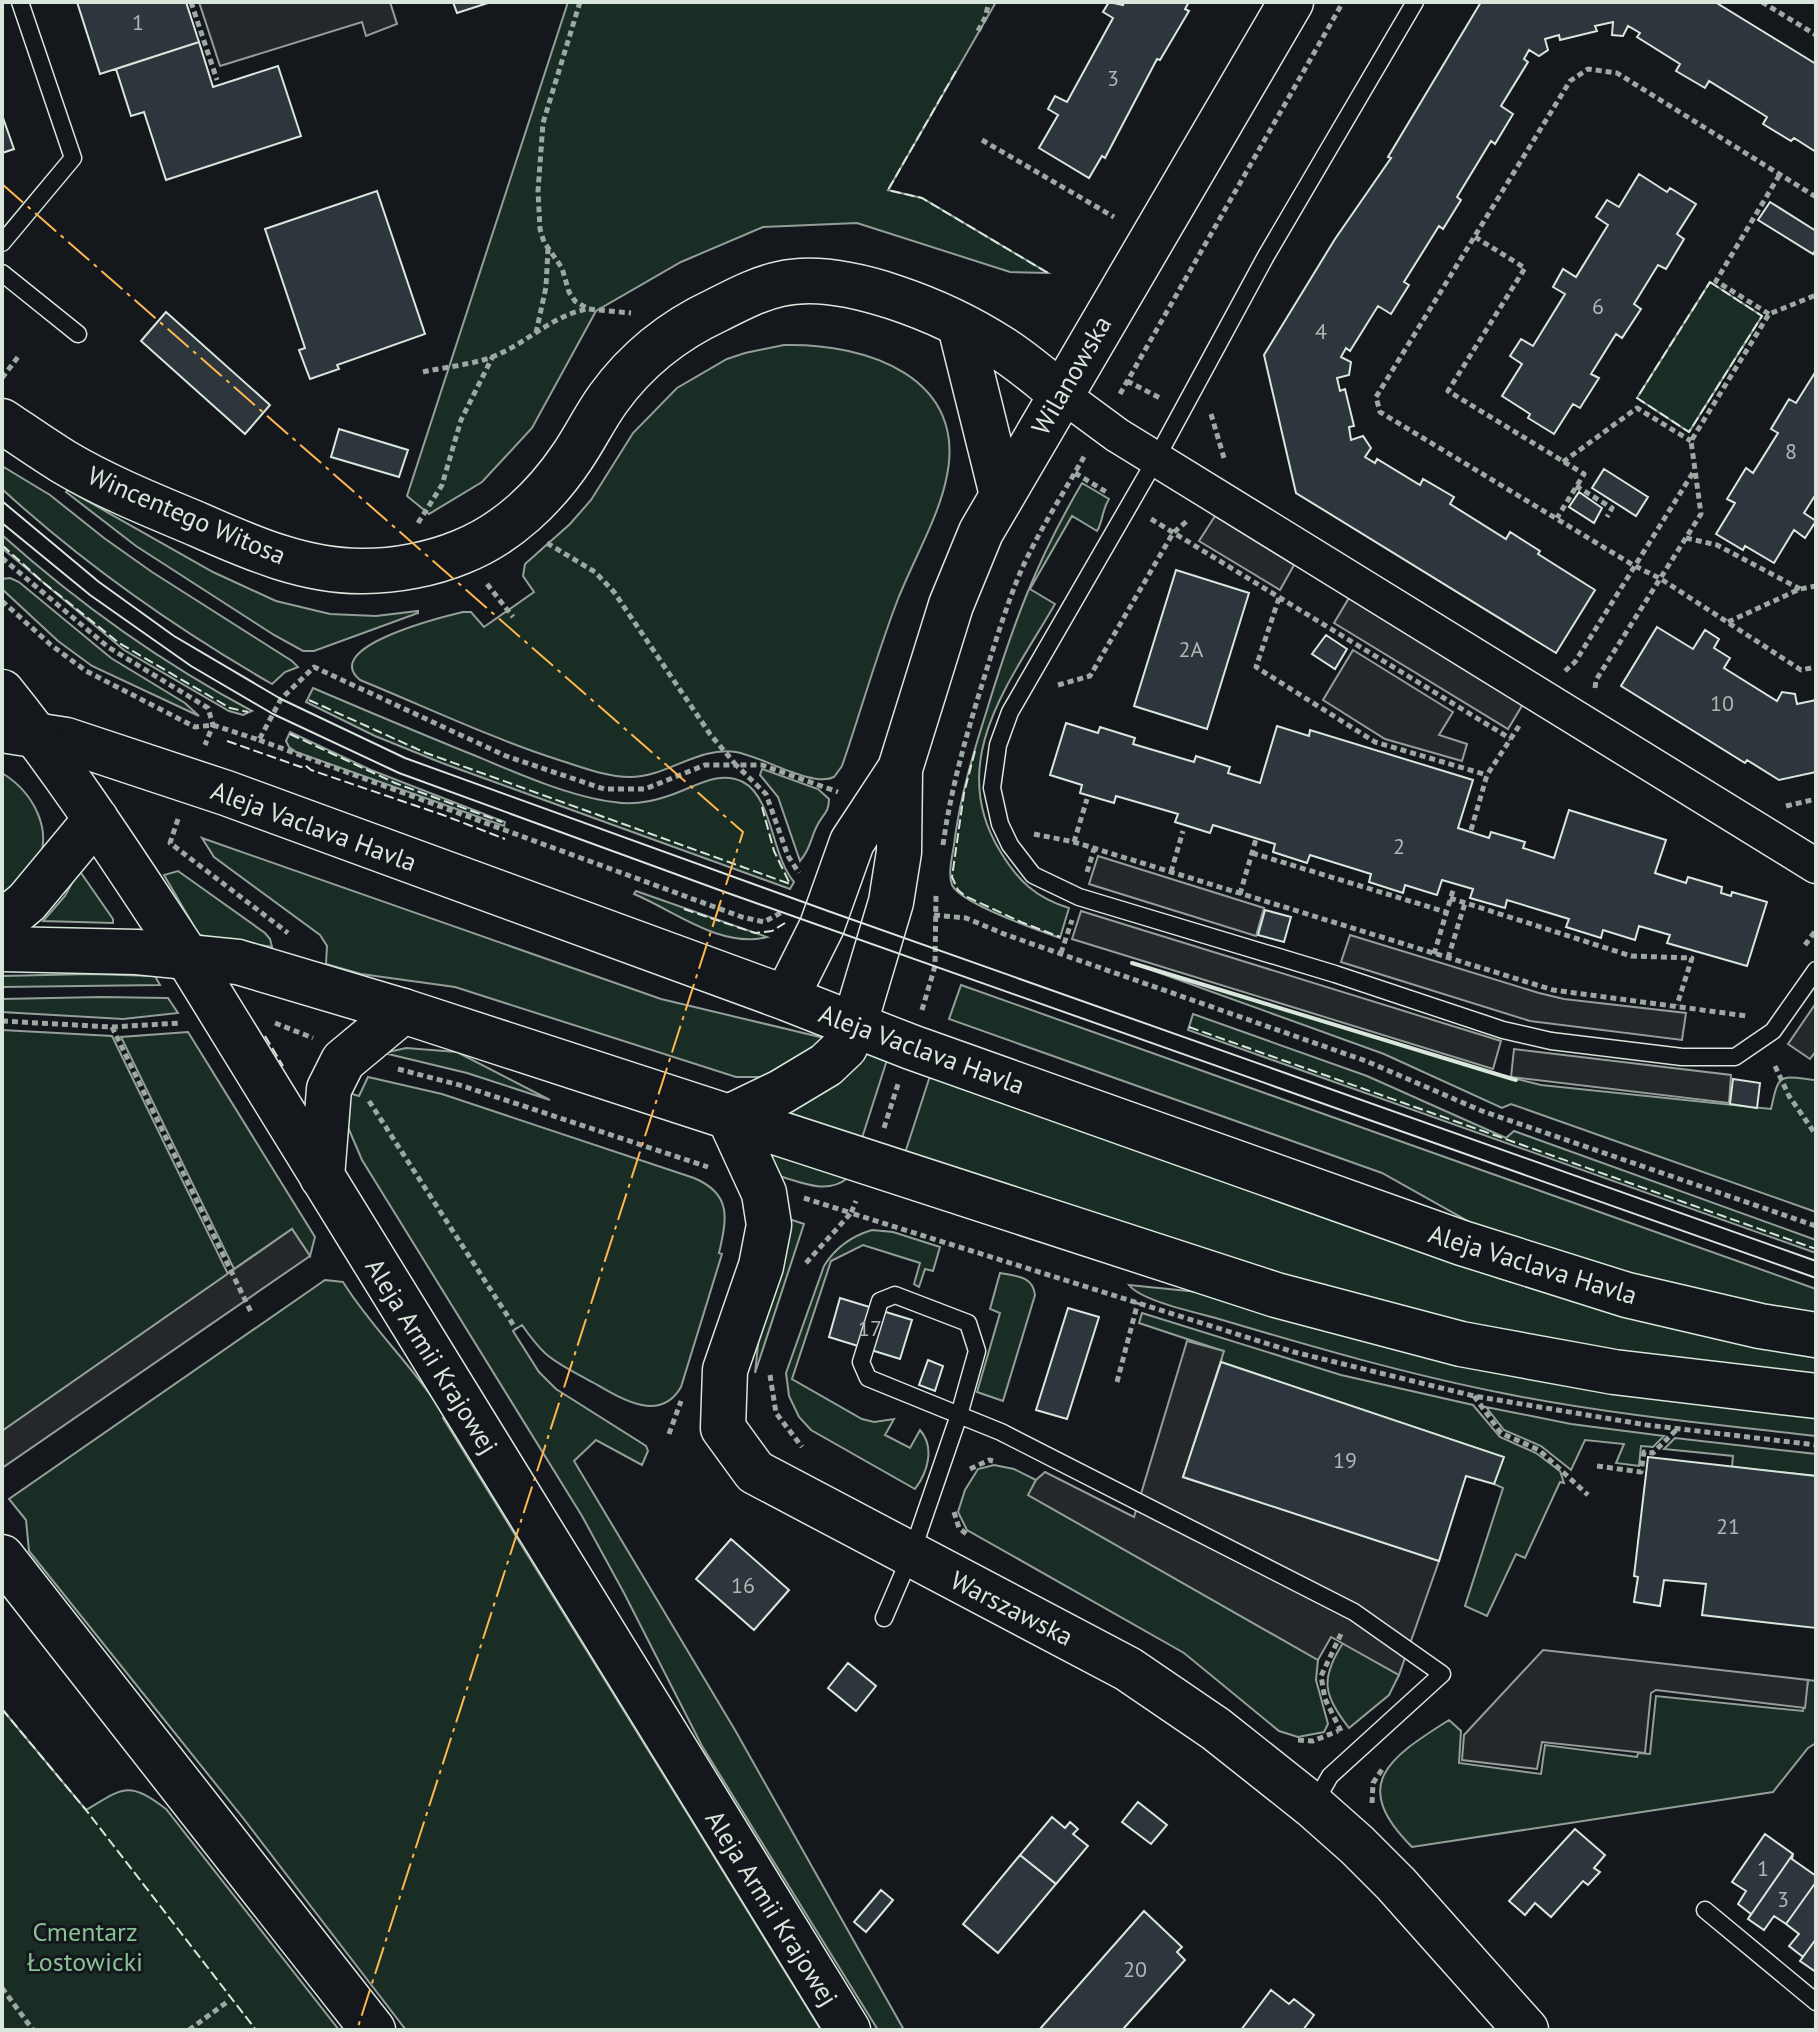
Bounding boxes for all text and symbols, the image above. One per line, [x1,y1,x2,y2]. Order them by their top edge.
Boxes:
house number: 1 [132,8,144,36]
house number: 3 [1107,64,1119,92]
house number: 6 [1592,292,1604,320]
street label: Wilanowska [1024,309,1118,441]
house number: 4 [1315,317,1327,345]
house number: 8 [1785,437,1797,465]
street label: Wincentego Witosa [83,458,291,572]
house number: 2A [1179,635,1204,663]
house number: 10 [1710,689,1734,717]
street label: Aleja Vaclava Havla [207,773,421,879]
house number: 2 [1393,832,1405,860]
street label: Aleja Vaclava Havla [815,996,1029,1102]
street label: Aleja Vaclava Havla [1425,1217,1641,1311]
street label: Aleja Armii Krajowej [359,1252,505,1460]
house number: 17 [858,1314,882,1342]
house number: 19 [1333,1446,1357,1474]
house number: 21 [1716,1512,1740,1540]
street label: Warszawska [945,1563,1079,1653]
house number: 16 [731,1571,755,1599]
street label: Aleja Armii Krajowej [699,1804,845,2012]
house number: 1 [1757,1854,1769,1882]
house number: 3 [1777,1885,1789,1913]
park label: Cmentarz Łostowicki [27,1915,143,1978]
house number: 20 [1123,1955,1147,1983]

